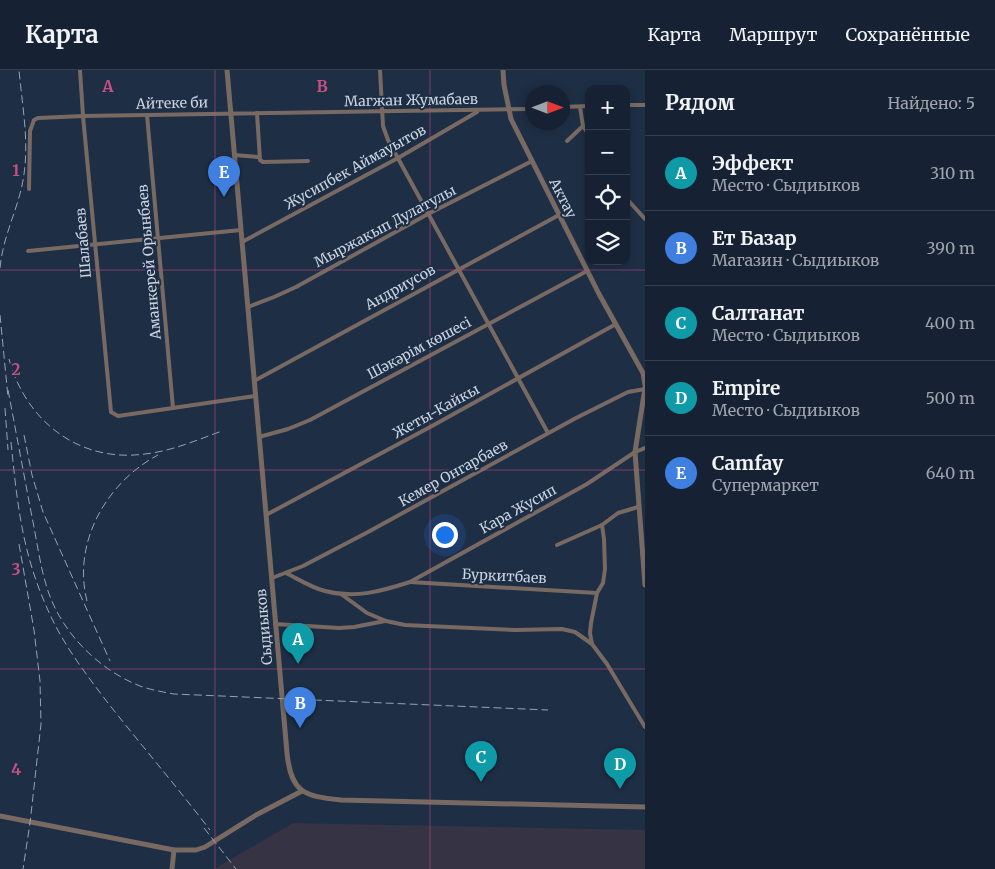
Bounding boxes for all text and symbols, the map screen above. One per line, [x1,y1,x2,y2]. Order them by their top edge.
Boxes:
text: Карта [25,19,99,50]
text: Карта [648,23,701,46]
text: Маршрут [729,23,817,46]
text: Сохранённые [845,23,970,46]
text: A [101,76,114,96]
text: B [316,76,328,96]
north arrow [525,85,570,130]
map controls [585,85,630,265]
button: + [585,85,630,130]
text: Рядом [665,89,735,116]
street label: Магжан Жумабаев [344,90,478,110]
street label: Айтеке би [135,93,209,113]
text: Найдено: 5 [887,93,975,113]
street label: Жусипбек Аймауытов [281,121,429,213]
button: − [585,130,630,175]
text: Эффект [712,151,793,175]
pin: E [208,156,240,197]
text: 1 [12,160,20,180]
text: A [675,163,687,183]
text: 310 m [930,163,975,183]
street label: Актау [545,174,581,222]
button: locate [585,175,630,220]
text: Место · Сыдиыков [712,175,860,195]
street label: Мыржакып Дулатулы [311,181,459,271]
street label: Аманкерей Орынбаев [133,184,165,341]
street label: Шалабаев [71,207,95,279]
button: layers [585,220,630,265]
text: Ет Базар [712,226,797,250]
text: B [675,238,687,258]
text: 390 m [927,238,975,258]
text: Магазин · Сыдиыков [712,250,879,270]
street label: Андриусов [361,260,438,314]
text: Салтанат [712,301,805,325]
street label: Шәкәрім көшесі [364,313,475,383]
text: C [676,313,686,333]
text: 400 m [925,313,975,333]
text: Место · Сыдиыков [712,325,860,345]
text: 2 [11,359,21,379]
text: Empire [712,376,780,400]
street label: Жеты-Кайкы [390,380,482,442]
text: D [675,388,687,408]
text: 500 m [925,388,975,408]
text: Место · Сыдиыков [712,400,860,420]
street label: Кемер Онгарбаев [395,436,511,510]
text: Camfay [712,451,783,475]
text: E [676,463,686,483]
text: 640 m [926,463,975,483]
text: Супермаркет [712,475,819,495]
street label: Кара Жусип [477,481,559,537]
your location [432,522,458,548]
text: 3 [11,559,21,579]
street label: Буркитбаев [461,565,547,587]
street label: Сыдиыков [252,588,276,666]
pin: A [282,623,314,664]
pin: B [284,687,316,728]
pin: C [465,741,497,782]
pin: D [604,748,636,789]
text: 4 [11,759,21,779]

